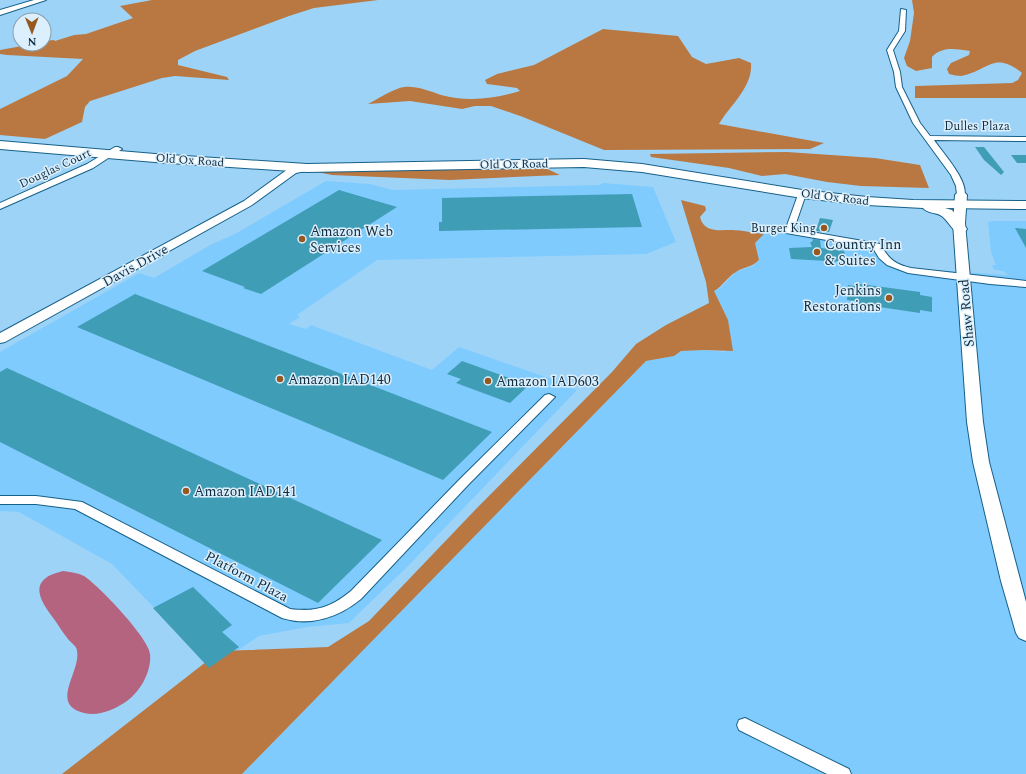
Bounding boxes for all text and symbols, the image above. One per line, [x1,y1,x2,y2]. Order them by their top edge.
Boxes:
north arrow [12,12,52,52]
text: N [28,33,37,50]
street label: Dulles Plaza [944,117,1010,136]
street label: Douglas Court [16,143,94,193]
street label: Old Ox Road [155,149,225,172]
street label: Old Ox Road [480,154,549,175]
street label: Old Ox Road [800,184,870,211]
place label: Burger King [751,219,816,238]
place label: Amazon Web Services [310,221,393,258]
marker: Burger King [819,223,829,233]
marker: Amazon Web Services [297,234,307,244]
place label: Country Inn & Suites [825,234,901,271]
street label: Davis Drive [98,239,172,292]
marker: Country Inn & Suites [812,247,822,257]
street label: Shaw Road [953,278,980,348]
place label: Jenkins Restorations [803,280,881,317]
marker: Jenkins Restorations [884,293,894,303]
place label: Amazon IAD140 [288,369,391,390]
place label: Amazon IAD603 [496,371,599,392]
marker: Amazon IAD140 [275,374,285,384]
marker: Amazon IAD603 [483,376,493,386]
place label: Amazon IAD141 [194,481,297,502]
marker: Amazon IAD141 [181,486,191,496]
street label: Platform Plaza [201,546,292,607]

